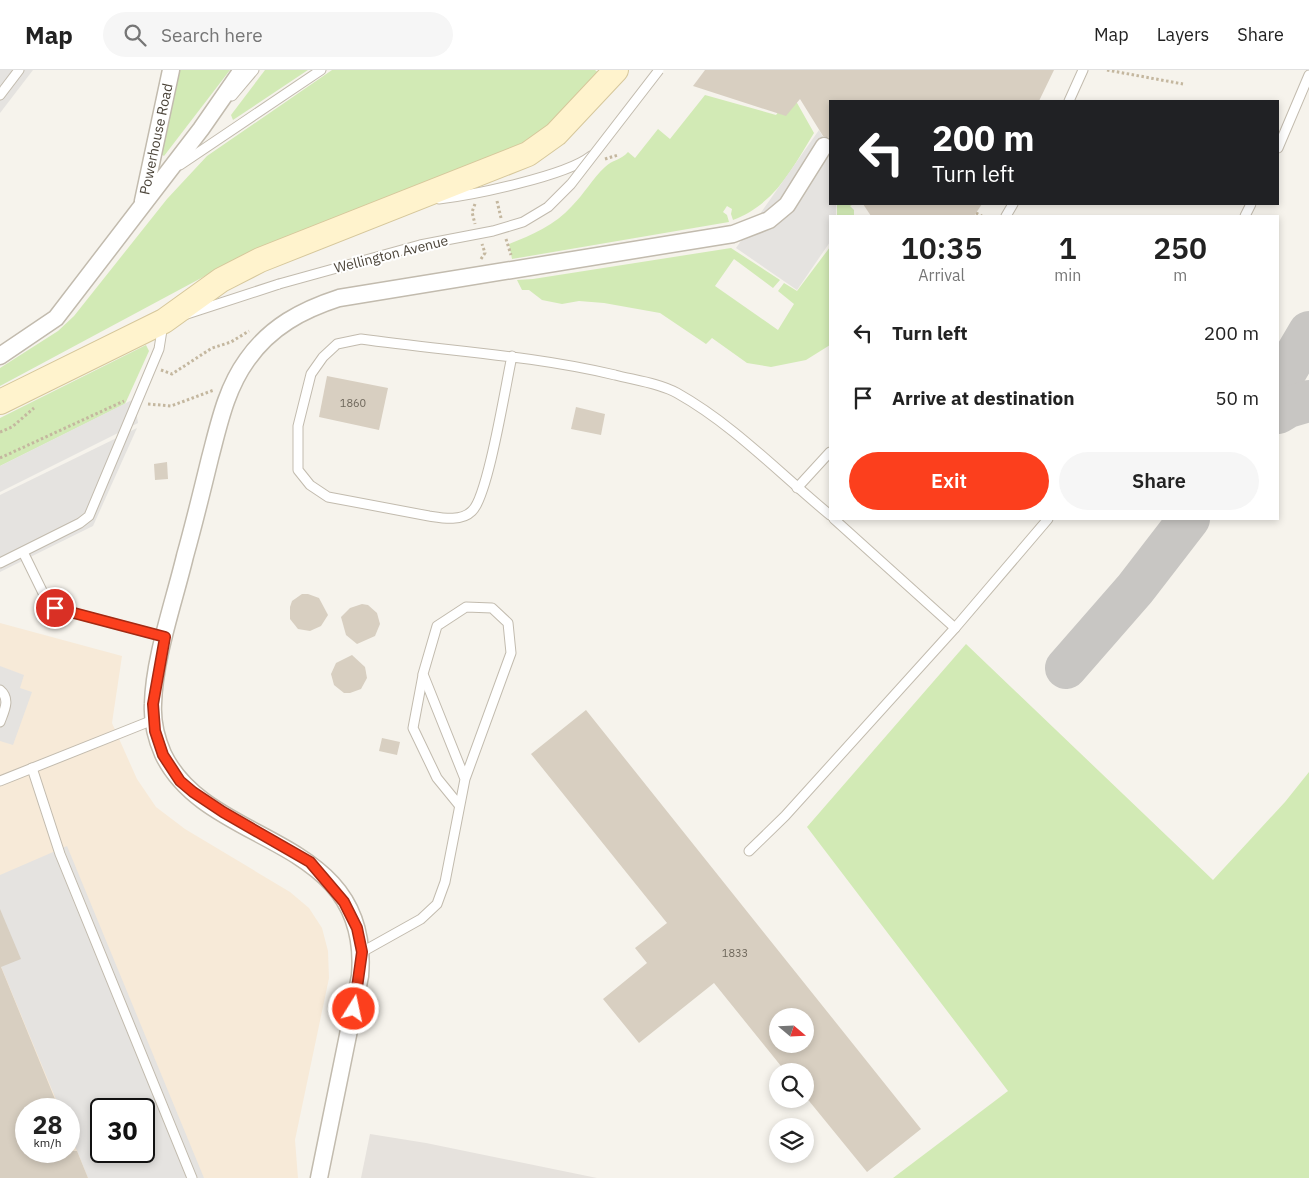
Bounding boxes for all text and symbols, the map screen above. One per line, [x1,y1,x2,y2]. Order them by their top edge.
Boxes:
search box [103,12,453,57]
text: Map [25,19,73,51]
icon: search [121,21,149,49]
text: Search here [161,23,263,47]
text: Map [1094,23,1129,46]
text: Layers [1157,23,1209,46]
text: Share [1237,23,1284,46]
street label: Powerhouse Road [135,82,177,196]
text: 200 m [932,115,1035,161]
icon: left [849,120,914,185]
text: Turn left [932,159,1015,188]
text: 10:35 [901,228,982,267]
text: 1 [1059,228,1077,267]
text: 250 [1153,228,1207,267]
street label: Wellington Avenue [332,231,450,277]
text: Arrival [918,265,965,285]
text: min [1054,265,1081,285]
text: m [1173,265,1187,285]
icon: left [849,319,877,347]
text: Turn left [892,321,968,345]
text: 200 m [1204,321,1259,345]
icon: arrive [849,384,877,412]
text: Arrive at destination [892,386,1075,410]
text: 50 m [1215,386,1259,410]
house number: 1860 [340,396,366,410]
button: Exit [849,452,1049,510]
button: Share [1059,452,1259,510]
pin [34,587,76,629]
icon: arrive [41,594,69,622]
house number: 1833 [722,946,748,960]
position arrow [327,982,379,1034]
north arrow [769,1008,814,1052]
map controls [769,1008,814,1163]
button: search [769,1063,814,1108]
speed limit sign: 30 [90,1098,155,1163]
text: 28 [32,1108,63,1141]
button: layers [769,1118,814,1163]
text: km/h [33,1135,62,1150]

